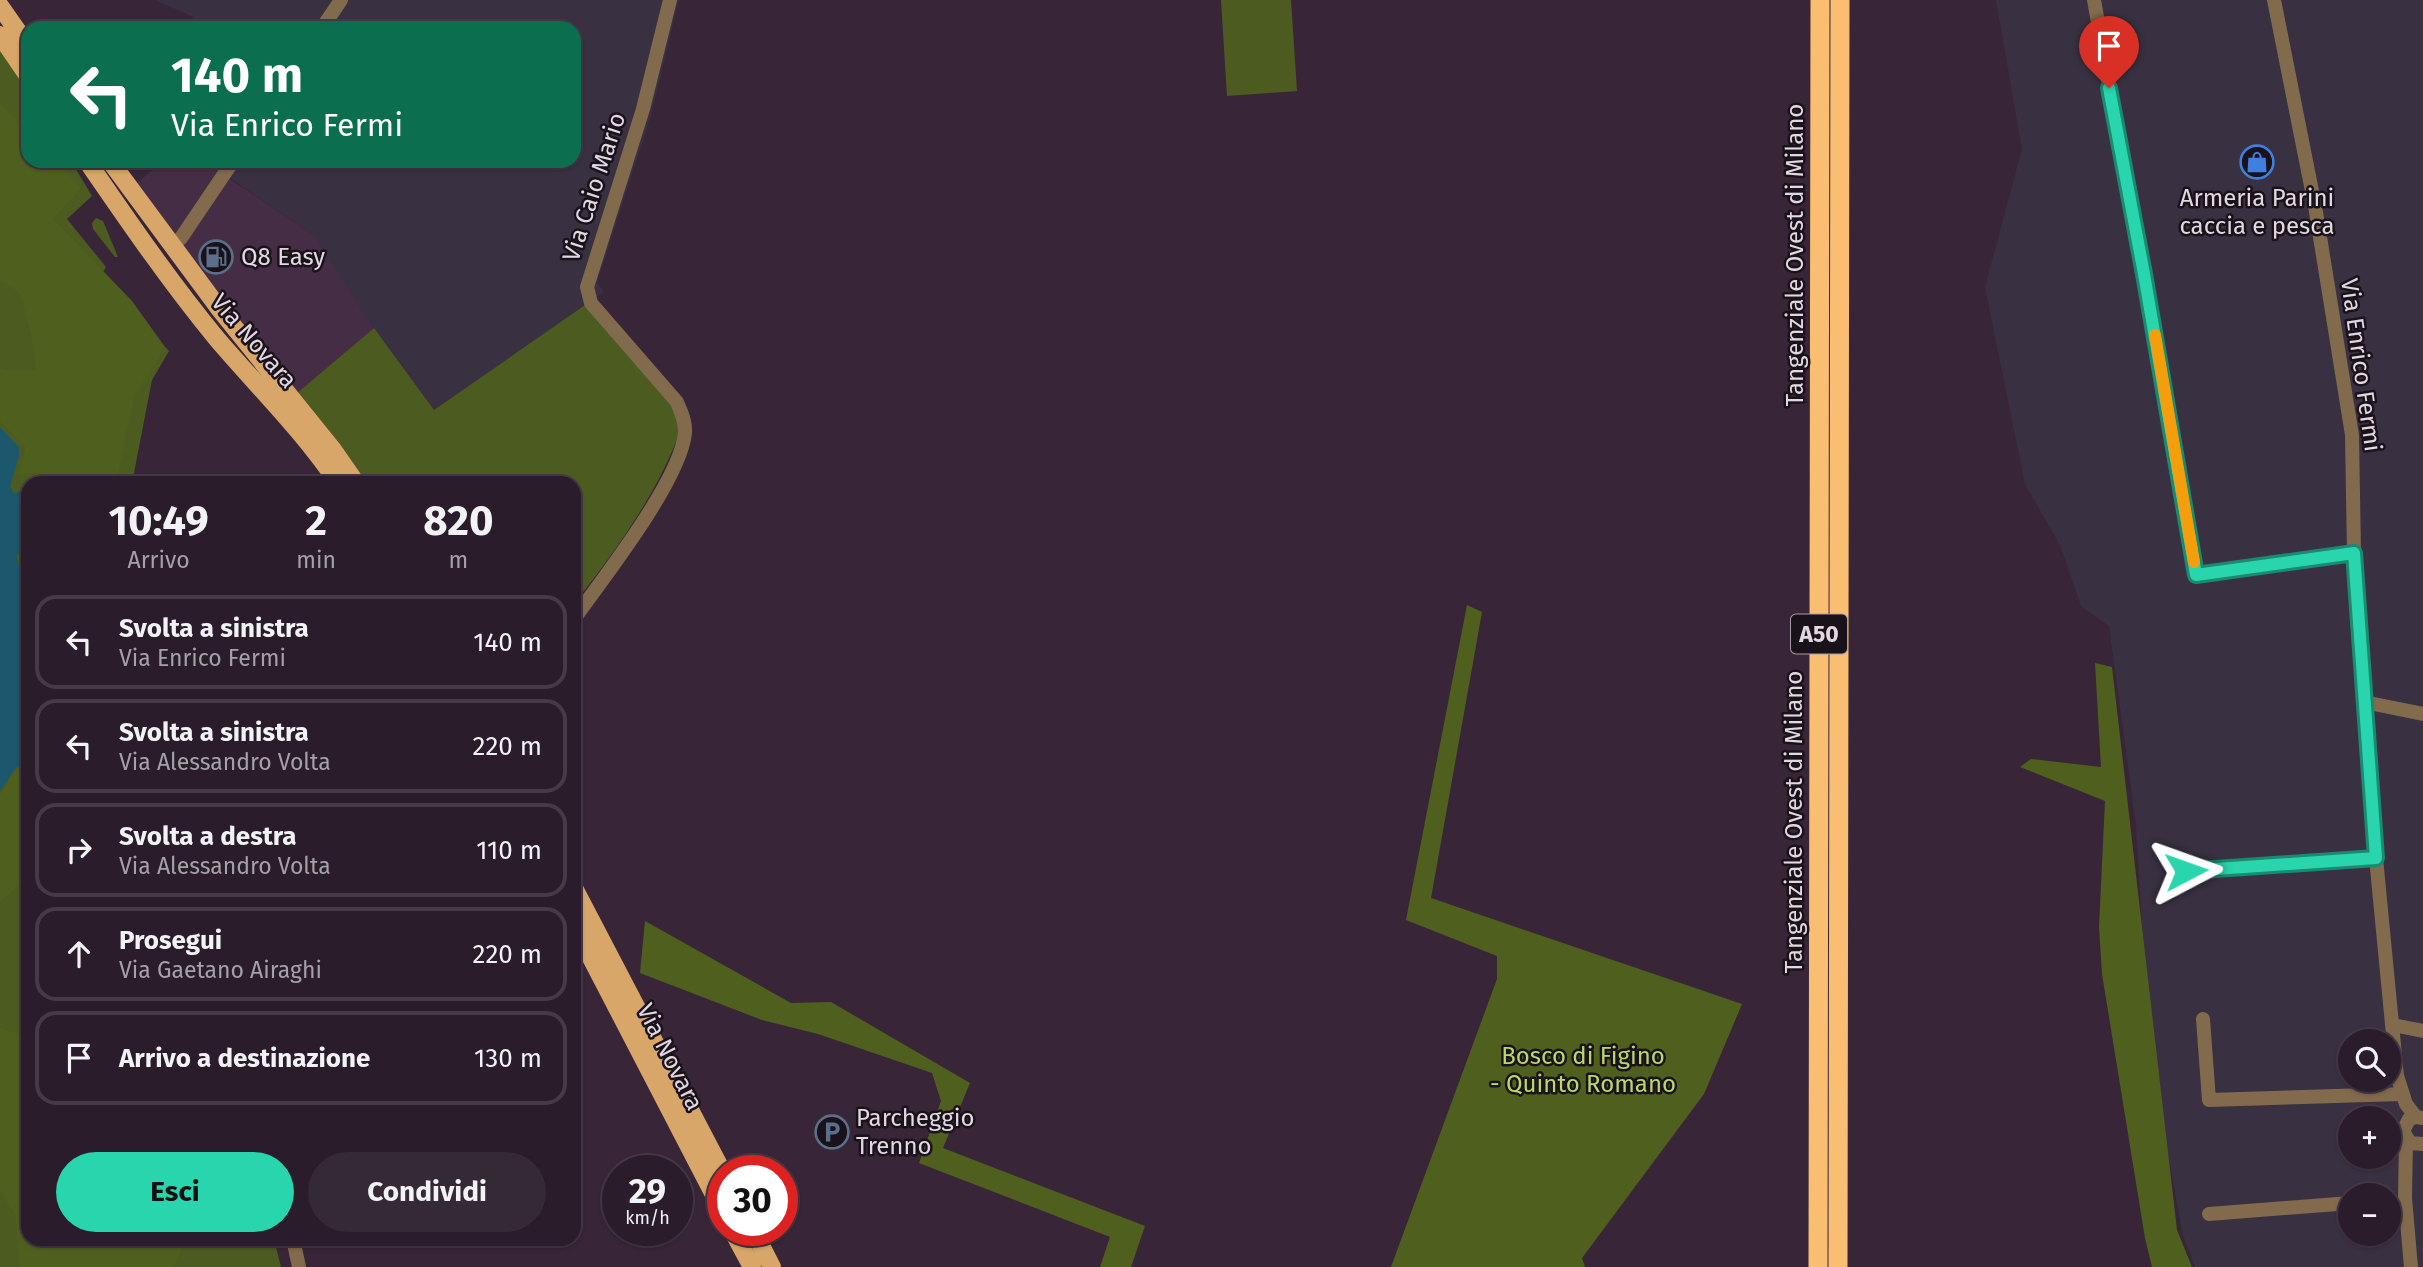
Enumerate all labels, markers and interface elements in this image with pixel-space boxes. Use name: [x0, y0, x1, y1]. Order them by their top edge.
pin: [2079, 16, 2139, 88]
icon: arrive: [2090, 27, 2128, 65]
text: 140 m: [171, 46, 303, 105]
icon: left: [56, 49, 147, 140]
street label: Tangenziale Ovest di Milano: [1781, 104, 1809, 406]
text: Via Enrico Fermi: [171, 106, 403, 144]
street label: Via Caio Mario: [557, 109, 631, 265]
shop icon: Armeria Parini caccia e pesca: [2238, 143, 2276, 181]
place label: Armeria Parini caccia e pesca: [2179, 184, 2335, 240]
fuel station icon: Q8 Easy: [197, 238, 235, 276]
place label: Q8 Easy: [241, 243, 325, 271]
street label: Via Enrico Fermi: [2335, 277, 2387, 453]
street label: Via Novara: [205, 288, 303, 394]
text: 10:49: [108, 496, 209, 546]
text: 2: [305, 496, 327, 546]
text: 820: [423, 496, 494, 546]
text: Arrivo: [128, 546, 190, 574]
text: min: [296, 546, 336, 574]
text: m: [449, 546, 468, 574]
text: Svolta a sinistra: [119, 613, 309, 644]
road number: A50: [1791, 614, 1847, 654]
icon: left: [60, 623, 98, 661]
text: 140 m: [473, 627, 542, 658]
text: Via Enrico Fermi: [119, 644, 286, 672]
street label: Tangenziale Ovest di Milano: [1780, 671, 1808, 973]
text: Svolta a sinistra: [119, 717, 309, 748]
icon: left: [60, 727, 98, 765]
text: 220 m: [473, 731, 542, 762]
text: Via Alessandro Volta: [119, 748, 331, 776]
text: Svolta a destra: [119, 821, 297, 852]
icon: right: [60, 831, 98, 869]
position arrow: [2149, 834, 2223, 908]
text: 110 m: [476, 835, 542, 866]
text: Via Alessandro Volta: [119, 852, 331, 880]
text: Prosegui: [119, 925, 222, 956]
icon: ahead: [60, 935, 98, 973]
text: 220 m: [473, 939, 542, 970]
text: Via Gaetano Airaghi: [119, 956, 322, 984]
street label: Via Novara: [631, 999, 709, 1115]
map controls: [2338, 1029, 2401, 1246]
button: search: [2338, 1029, 2401, 1092]
icon: arrive: [60, 1039, 98, 1077]
park label: Bosco di Figino - Quinto Romano: [1490, 1042, 1676, 1098]
text: Arrivo a destinazione: [119, 1043, 370, 1074]
text: 130 m: [474, 1043, 542, 1074]
place label: Parcheggio Trenno: [856, 1104, 975, 1160]
button: +: [2338, 1106, 2401, 1169]
parking icon: Parcheggio Trenno: [813, 1113, 851, 1151]
button: Esci: [56, 1152, 294, 1232]
button: Condividi: [308, 1152, 546, 1232]
speed limit sign: 30: [707, 1155, 798, 1246]
text: 29: [629, 1170, 666, 1212]
button: −: [2338, 1183, 2401, 1246]
text: km/h: [625, 1207, 670, 1229]

